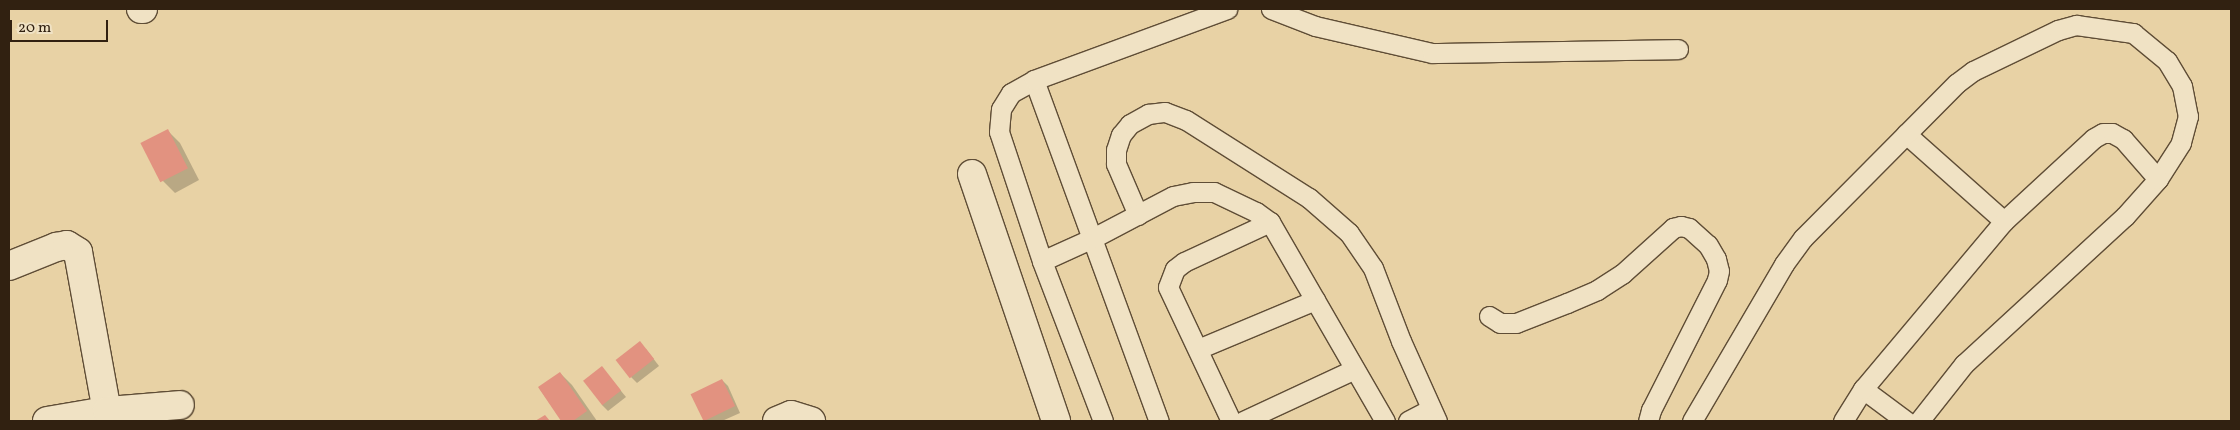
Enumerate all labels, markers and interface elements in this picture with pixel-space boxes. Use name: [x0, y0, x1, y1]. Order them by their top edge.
scale bar: [12, 10, 110, 42]
text: 20 m: [18, 18, 51, 39]

